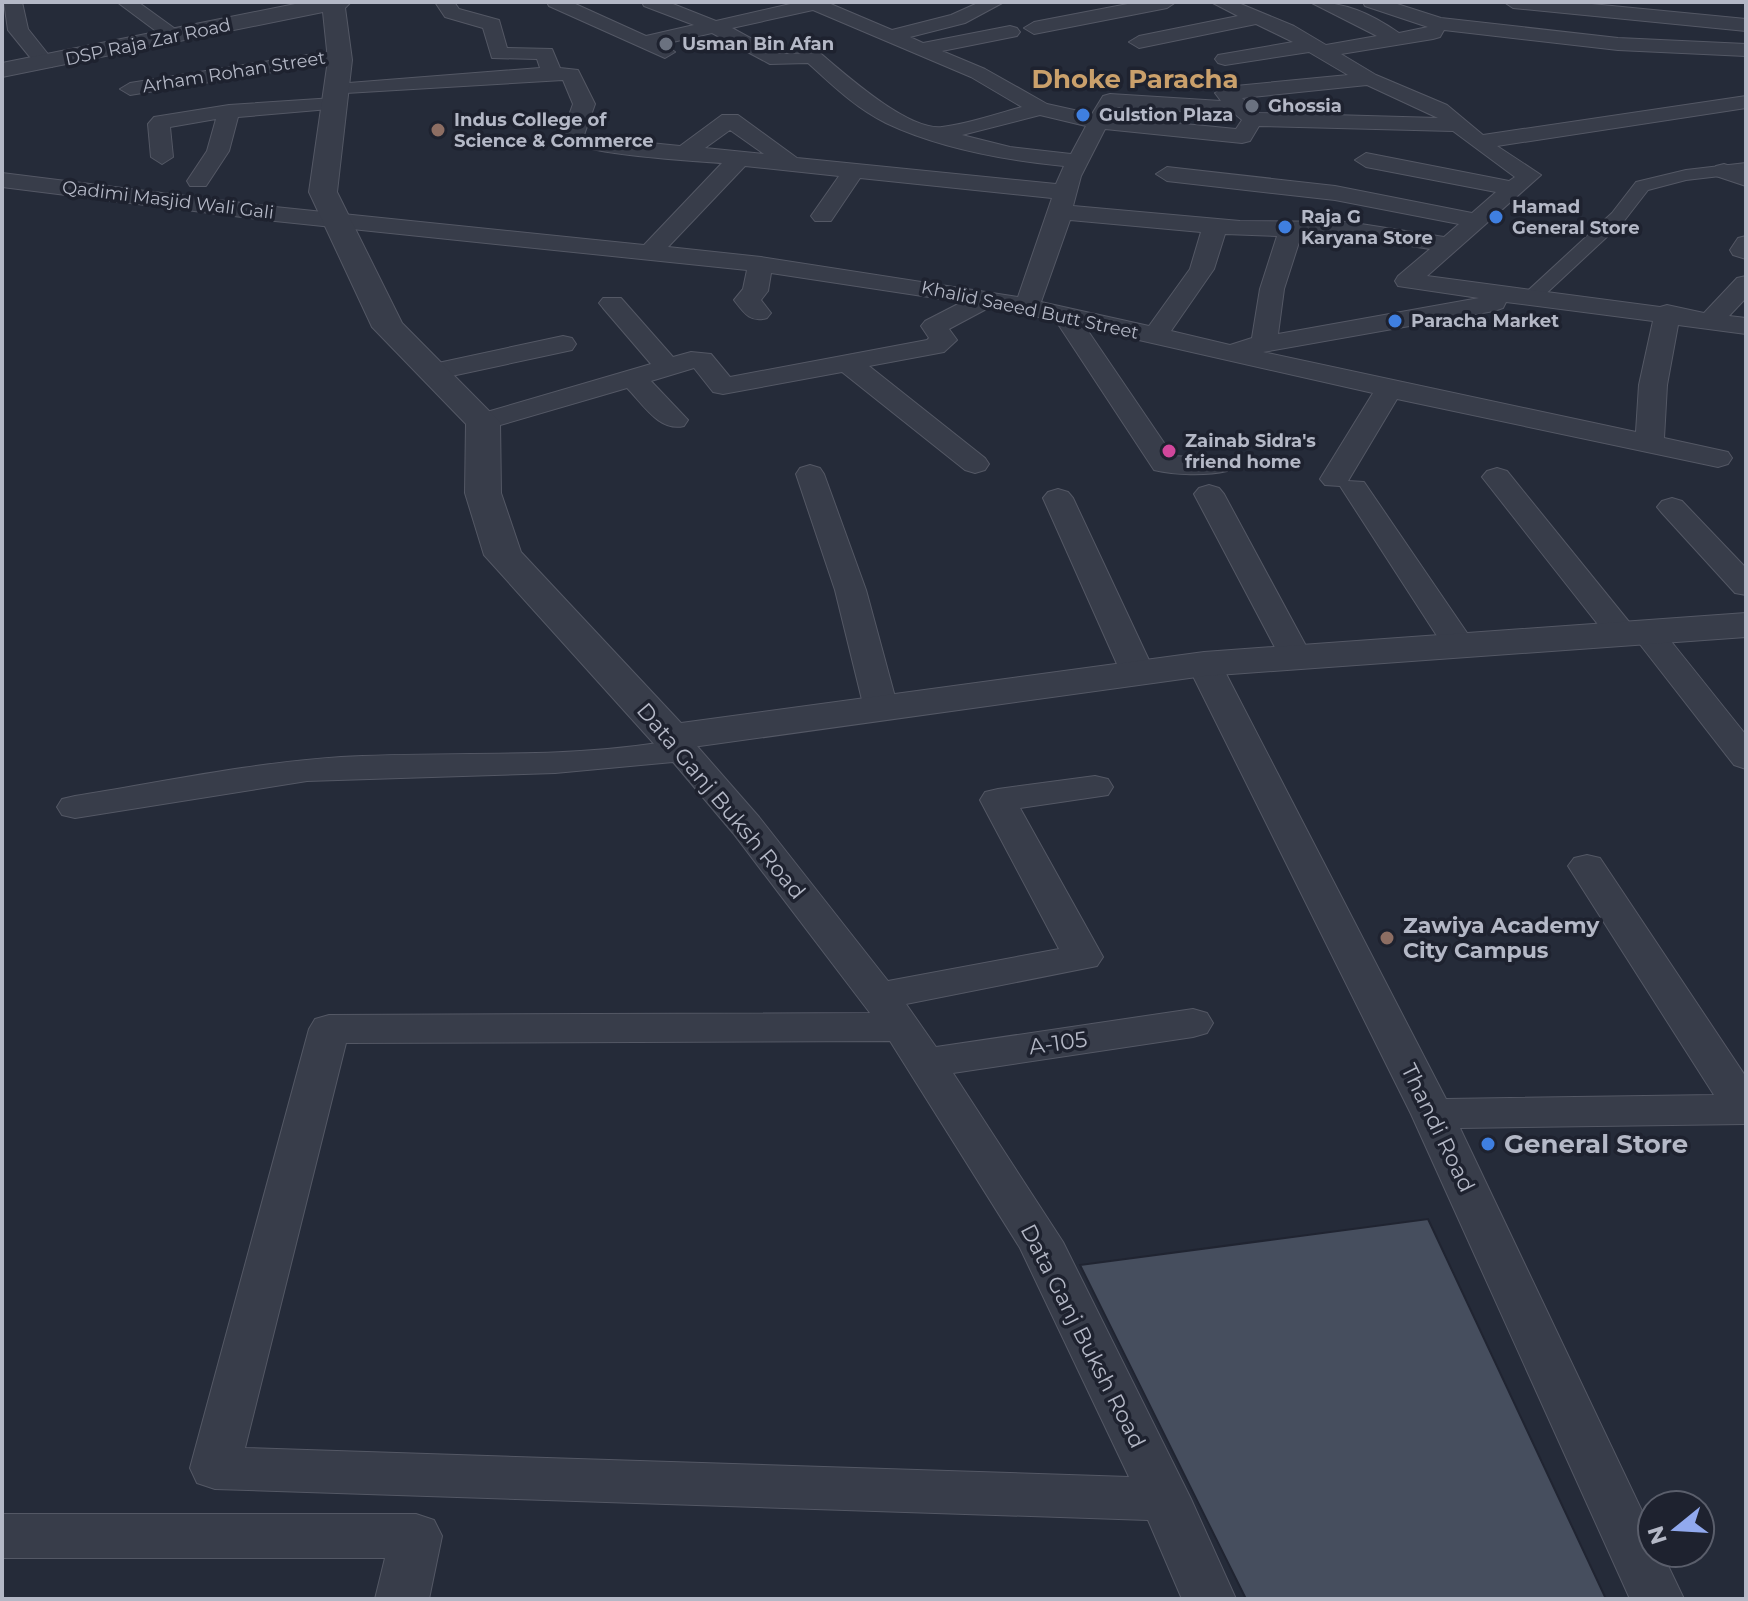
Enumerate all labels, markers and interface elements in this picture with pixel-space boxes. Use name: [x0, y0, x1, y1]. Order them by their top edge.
street label: DSP Raja Zar Road: [63, 14, 233, 70]
place label: Usman Bin Afan: [682, 33, 834, 55]
marker: Usman Bin Afan: [657, 35, 675, 53]
street label: Arham Rohan Street: [141, 47, 327, 97]
district label: Dhoke Paracha: [1031, 63, 1239, 95]
place label: Ghossia: [1268, 95, 1342, 117]
marker: Ghossia: [1243, 97, 1261, 115]
place label: Gulstion Plaza: [1099, 104, 1233, 126]
marker: Gulstion Plaza: [1074, 106, 1092, 124]
place label: Indus College of Science & Commerce: [454, 109, 654, 152]
marker: Indus College of Science & Commerce: [429, 121, 447, 139]
street label: Qadimi Masjid Wali Gali: [61, 176, 275, 224]
place label: Hamad General Store: [1512, 196, 1640, 239]
place label: Raja G Karyana Store: [1301, 206, 1433, 249]
marker: Hamad General Store: [1487, 208, 1505, 226]
marker: Raja G Karyana Store: [1276, 218, 1294, 236]
street label: Khalid Saeed Butt Street: [919, 276, 1141, 344]
place label: Paracha Market: [1411, 310, 1559, 332]
marker: Paracha Market: [1386, 312, 1404, 330]
place label: Zainab Sidra's friend home: [1185, 430, 1316, 473]
marker: Zainab Sidra's friend home: [1160, 442, 1178, 460]
street label: Data Ganj Buksh Road: [631, 697, 811, 905]
place label: Zawiya Academy City Campus: [1403, 912, 1600, 964]
marker: Zawiya Academy City Campus: [1378, 929, 1396, 947]
street label: A-105: [1027, 1026, 1089, 1060]
street label: Thandi Road: [1395, 1059, 1481, 1197]
place label: General Store: [1504, 1128, 1688, 1160]
marker: General Store: [1479, 1135, 1497, 1153]
street label: Data Ganj Buksh Road: [1015, 1219, 1151, 1453]
north arrow: [1636, 1489, 1716, 1569]
text: N: [1642, 1522, 1673, 1548]

